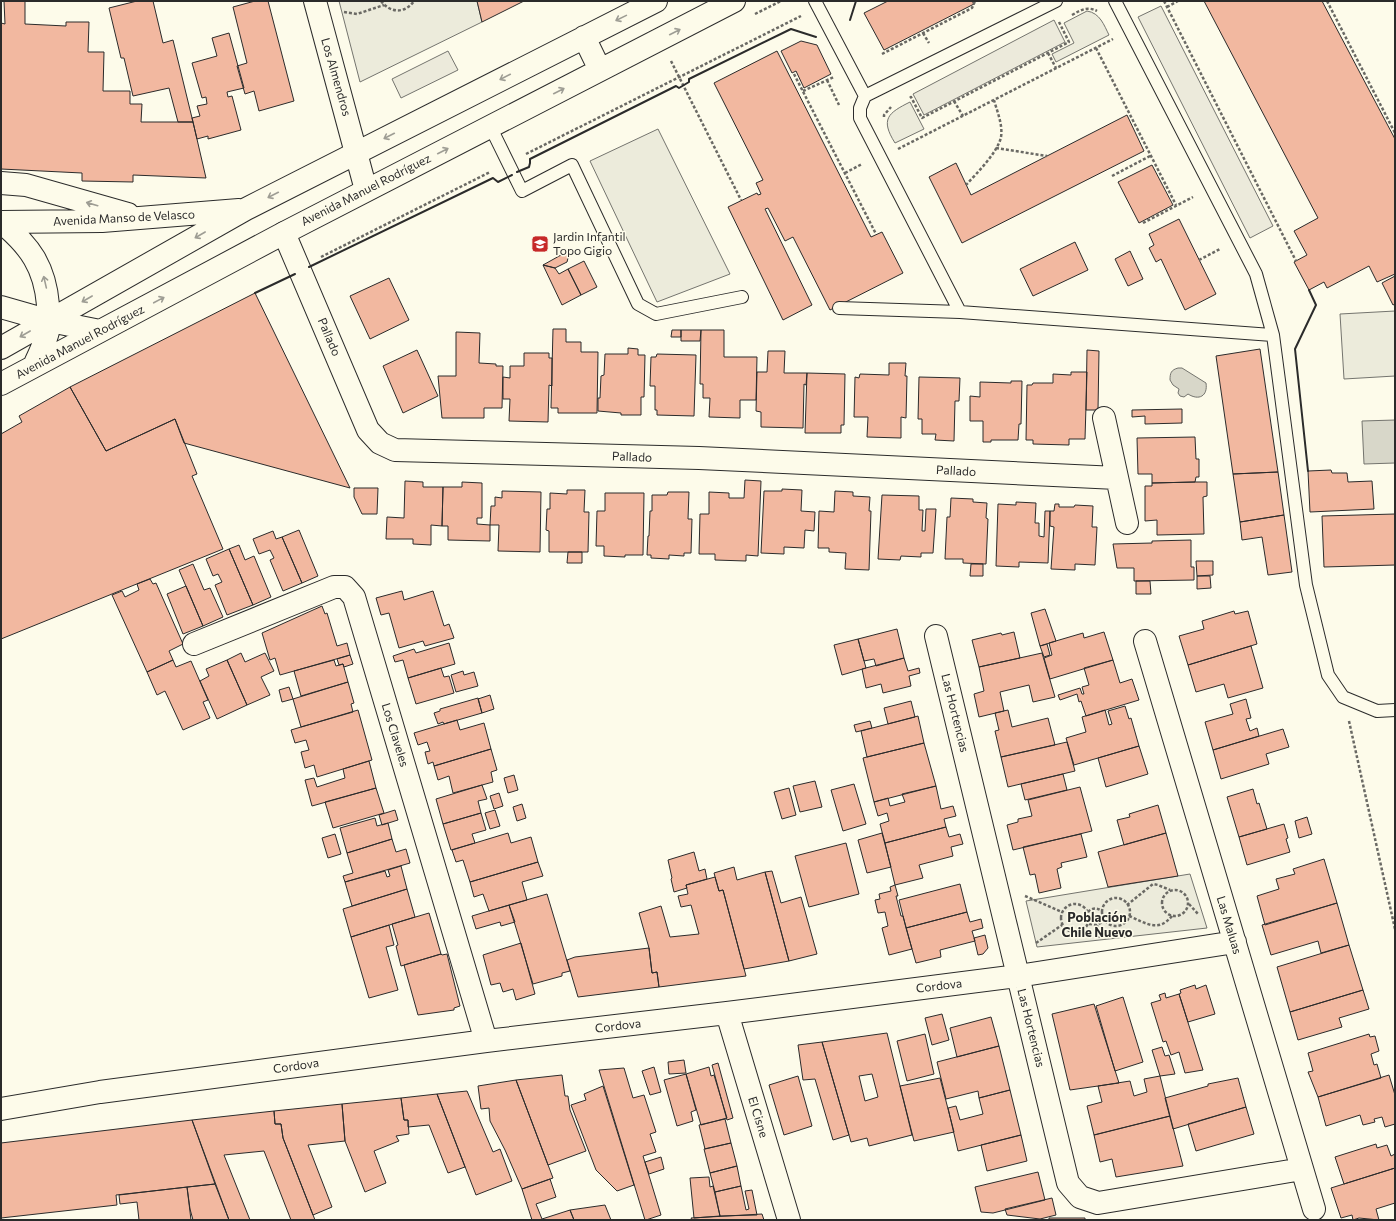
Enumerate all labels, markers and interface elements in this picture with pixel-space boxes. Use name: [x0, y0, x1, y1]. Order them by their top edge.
one-way arrow: [615, 15, 627, 22]
one-way arrow: [668, 28, 680, 35]
street label: Los Almendros: [319, 36, 355, 117]
one-way arrow: [499, 74, 511, 81]
one-way arrow: [553, 87, 565, 94]
one-way arrow: [383, 133, 395, 140]
one-way arrow: [437, 146, 449, 154]
street label: Avenida Manuel Rodríguez: [298, 150, 433, 228]
one-way arrow: [268, 192, 280, 200]
one-way arrow: [86, 200, 99, 207]
street label: Avenida Manso de Velasco: [53, 206, 195, 228]
place label: Jardin Infantil Topo Gigio: [553, 229, 626, 257]
one-way arrow: [194, 232, 206, 240]
school or university icon: Jardin Infantil Topo Gigio: [530, 234, 550, 254]
one-way arrow: [40, 276, 48, 289]
one-way arrow: [81, 296, 93, 304]
one-way arrow: [153, 296, 165, 303]
street label: Avenida Manuel Rodríguez: [13, 301, 146, 381]
street label: Pallado: [316, 315, 344, 358]
one-way arrow: [20, 331, 32, 339]
street label: Pallado: [612, 448, 652, 464]
street label: Pallado: [936, 462, 977, 478]
street label: Las Hortencias: [939, 672, 973, 754]
street label: Los Claveles: [380, 701, 412, 768]
street label: Las Maluas: [1214, 894, 1245, 955]
district label: Población Chile Nuevo: [1061, 909, 1133, 940]
street label: Cordova: [915, 975, 963, 995]
street label: Las Hortencias: [1015, 987, 1049, 1069]
street label: Cordova: [594, 1015, 642, 1035]
street label: Cordova: [272, 1055, 320, 1075]
street label: El Cisne: [746, 1094, 772, 1139]

